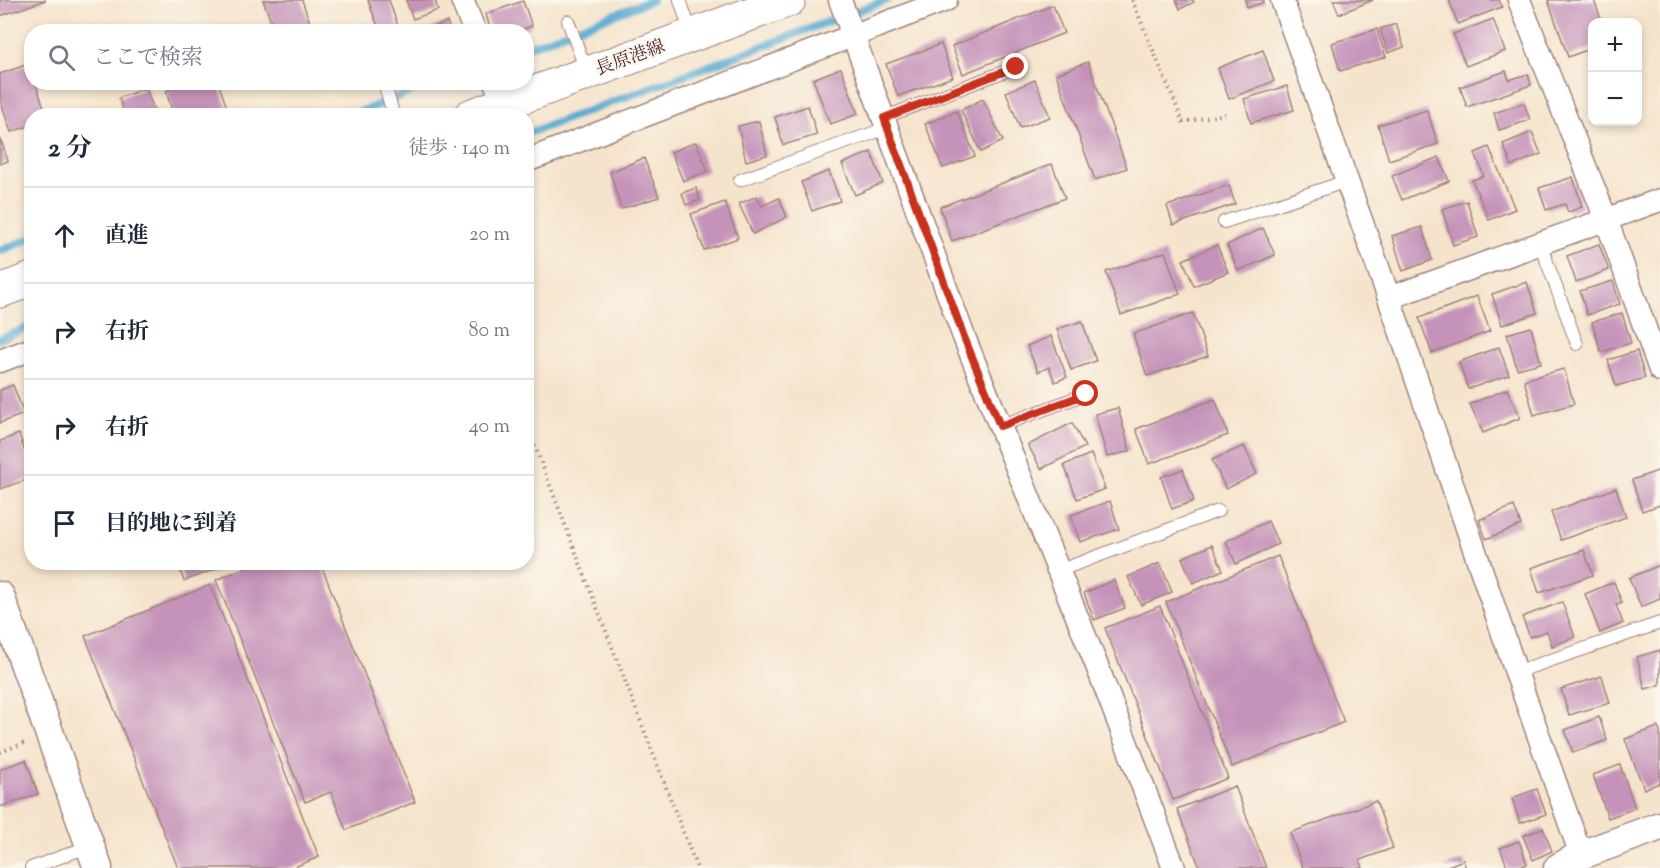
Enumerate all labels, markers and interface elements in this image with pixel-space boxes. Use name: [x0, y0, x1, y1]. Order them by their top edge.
map controls: [1588, 18, 1642, 126]
button: +: [1588, 18, 1642, 72]
search box: [24, 24, 534, 90]
street label: 長原港線: [592, 34, 669, 83]
icon: search: [45, 41, 78, 74]
text: ここで検索: [93, 43, 203, 75]
route end: [1002, 53, 1028, 79]
button: −: [1588, 72, 1642, 126]
text: 2 分: [48, 131, 92, 168]
text: 徒歩 · 140 m: [408, 135, 510, 164]
icon: ahead: [48, 219, 81, 252]
text: 直進: [105, 221, 149, 253]
text: 20 m: [469, 221, 510, 250]
icon: right: [48, 315, 81, 348]
text: 右折: [105, 317, 149, 349]
text: 80 m: [469, 317, 510, 346]
route start: [1072, 380, 1098, 406]
icon: right: [48, 411, 81, 444]
text: 右折: [105, 413, 149, 445]
text: 40 m: [469, 413, 510, 442]
icon: arrive: [48, 507, 81, 540]
text: 目的地に到着: [105, 509, 237, 541]

